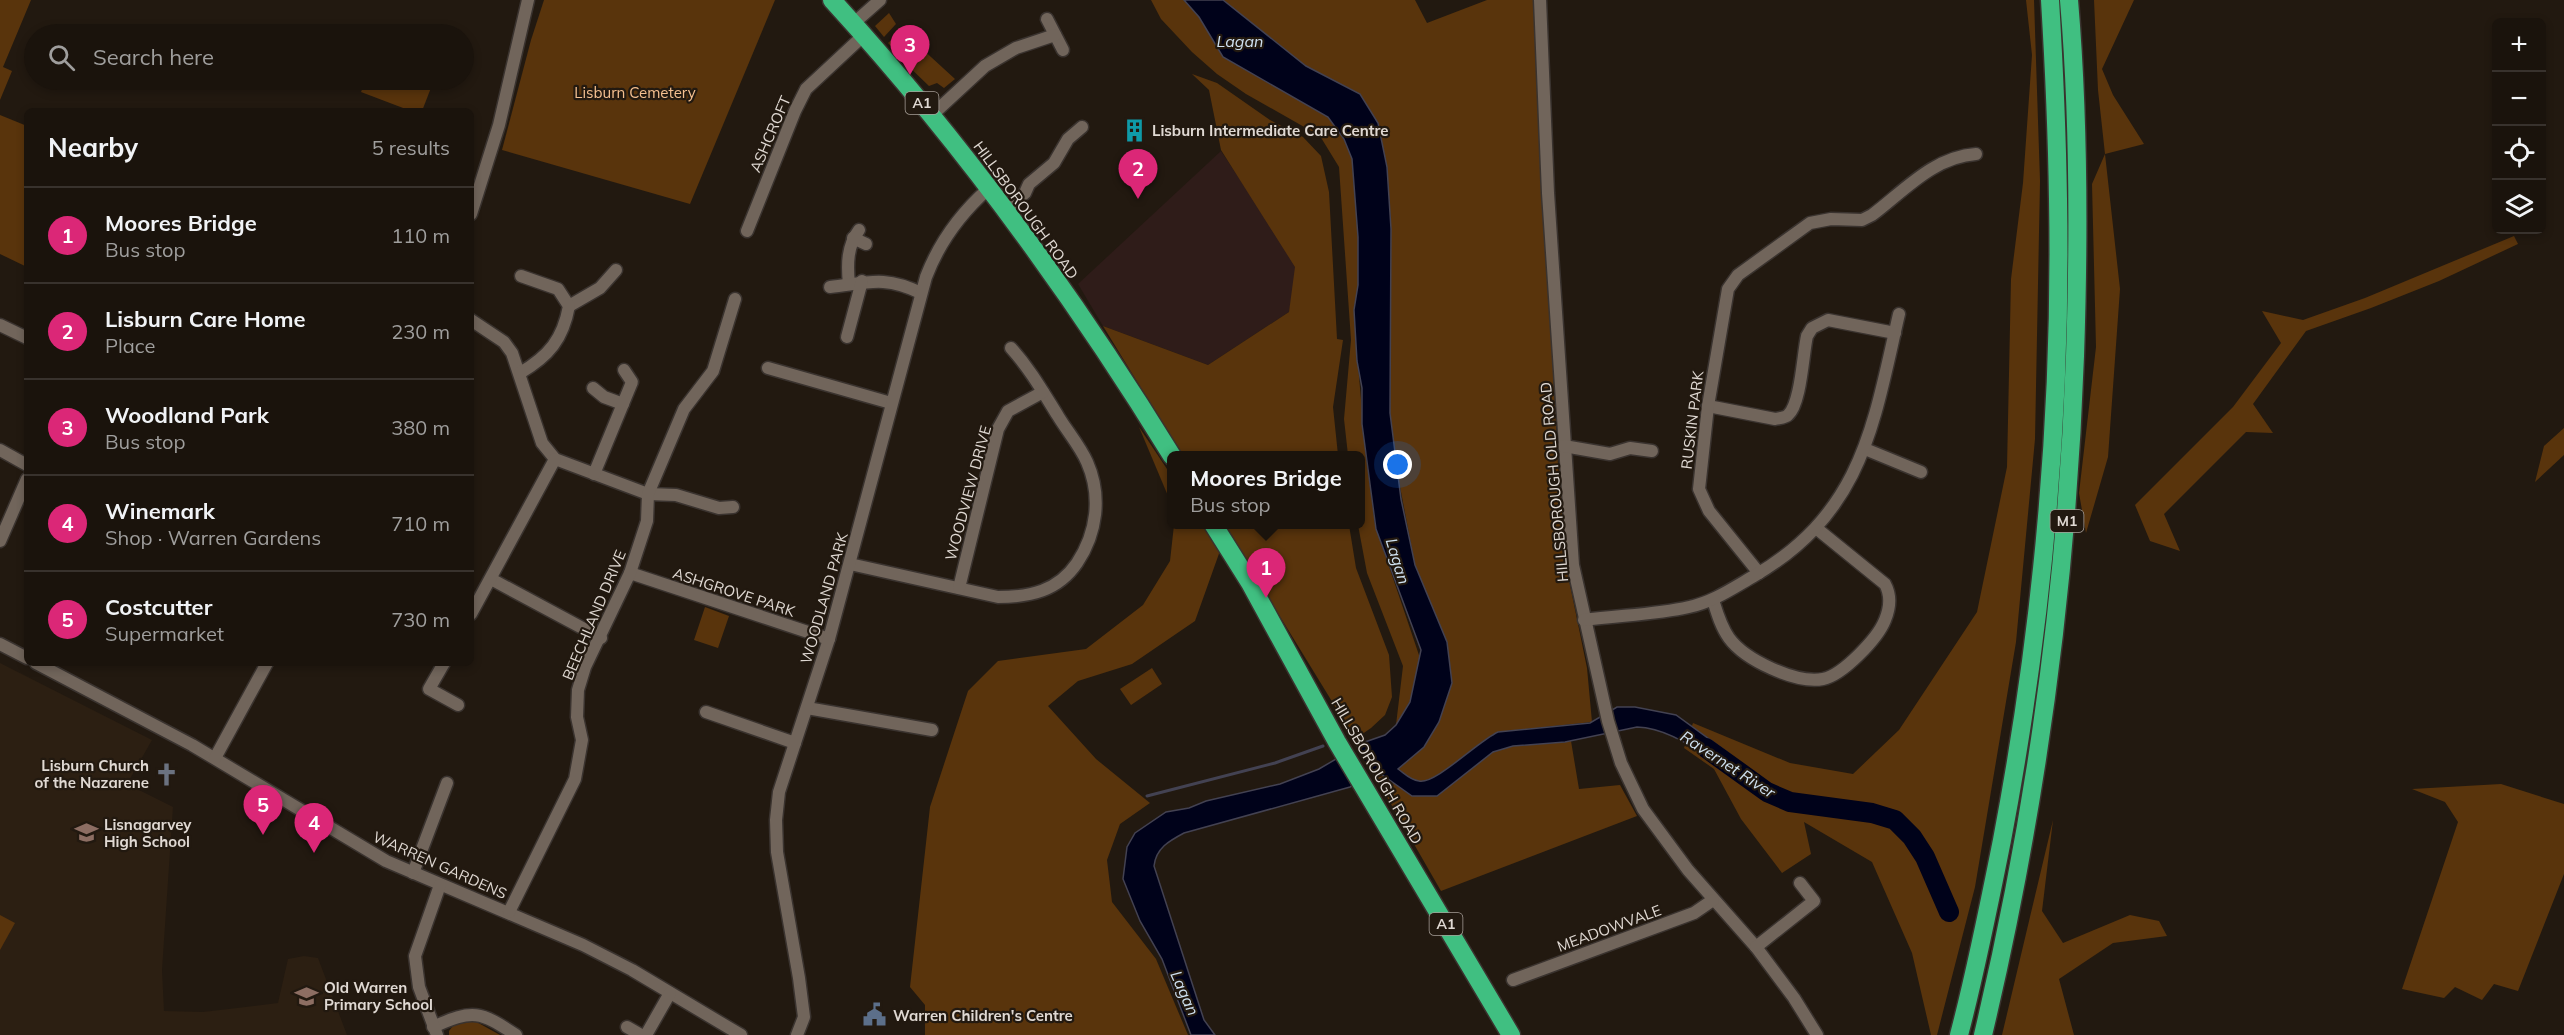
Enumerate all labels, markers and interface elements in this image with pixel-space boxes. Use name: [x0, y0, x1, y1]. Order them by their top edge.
map controls: [2492, 18, 2546, 234]
button: +: [2492, 18, 2546, 72]
search box: [24, 24, 474, 90]
pin: 3: [890, 26, 930, 75]
water label: Lagan: [1217, 31, 1263, 51]
icon: search: [45, 41, 78, 74]
text: Search here: [93, 43, 214, 71]
button: −: [2492, 72, 2546, 126]
park label: Lisburn Cemetery: [574, 83, 696, 102]
road number: A1: [906, 92, 938, 114]
street label: ASHCROFT: [745, 93, 795, 175]
building icon: Lisburn Intermediate Care Centre: [1121, 117, 1147, 143]
place label: Lisburn Intermediate Care Centre: [1152, 121, 1388, 140]
button: locate: [2492, 126, 2546, 180]
text: Nearby: [48, 131, 138, 164]
text: 5 results: [372, 135, 450, 160]
street label: HILLSBOROUGH ROAD: [970, 137, 1082, 283]
pin: 2: [1118, 150, 1158, 199]
button: layers: [2492, 180, 2546, 234]
text: Moores Bridge: [105, 209, 257, 237]
text: 1: [62, 223, 74, 248]
text: 110 m: [391, 223, 450, 248]
text: Bus stop: [105, 237, 185, 262]
text: Lisburn Care Home: [105, 305, 306, 333]
text: 2: [62, 319, 74, 344]
text: 230 m: [391, 319, 450, 344]
text: Place: [105, 333, 155, 358]
street label: RUSKIN PARK: [1677, 369, 1708, 470]
street label: HILLSBOROUGH OLD ROAD: [1536, 381, 1572, 583]
text: Woodland Park: [105, 401, 269, 429]
text: 3: [62, 415, 74, 440]
text: 380 m: [391, 415, 450, 440]
street label: WOODVIEW DRIVE: [941, 423, 995, 563]
text: Bus stop: [105, 429, 185, 454]
your location: [1383, 450, 1412, 479]
popup: [1167, 451, 1365, 529]
text: Moores Bridge: [1190, 464, 1342, 492]
text: Bus stop: [1190, 492, 1271, 517]
text: Winemark: [105, 497, 215, 525]
road number: M1: [2050, 510, 2084, 532]
text: 4: [62, 511, 74, 536]
text: 710 m: [391, 511, 450, 536]
text: Shop · Warren Gardens: [105, 525, 321, 550]
street label: WOODLAND PARK: [796, 530, 852, 666]
water label: Lagan: [1382, 536, 1414, 586]
street label: BEECHLAND DRIVE: [558, 547, 630, 683]
pin: 1: [1246, 548, 1286, 598]
street label: ASHGROVE PARK: [671, 563, 798, 621]
text: Costcutter: [105, 593, 212, 621]
text: 5: [62, 607, 74, 632]
text: 730 m: [391, 607, 450, 632]
text: Supermarket: [105, 621, 224, 646]
street label: HILLSBOROUGH ROAD: [1327, 694, 1427, 848]
water label: Ravernet River: [1677, 726, 1780, 803]
place label: Lisburn Church of the Nazarene: [35, 756, 149, 792]
church icon: Lisburn Church of the Nazarene: [154, 761, 180, 787]
pin: 5: [244, 786, 282, 835]
pin: 4: [294, 804, 334, 853]
place label: Lisnagarvey High School: [104, 815, 192, 851]
school or university icon: Lisnagarvey High School: [73, 820, 99, 846]
street label: WARREN GARDENS: [370, 827, 510, 903]
street label: MEADOWVALE: [1554, 900, 1664, 956]
road number: A1: [1430, 913, 1462, 935]
water label: Lagan: [1166, 967, 1204, 1019]
place label: Old Warren Primary School: [324, 978, 433, 1014]
school or university icon: Old Warren Primary School: [293, 983, 319, 1009]
public building icon: Warren Children's Centre: [862, 1002, 888, 1028]
place label: Warren Children's Centre: [893, 1006, 1073, 1025]

